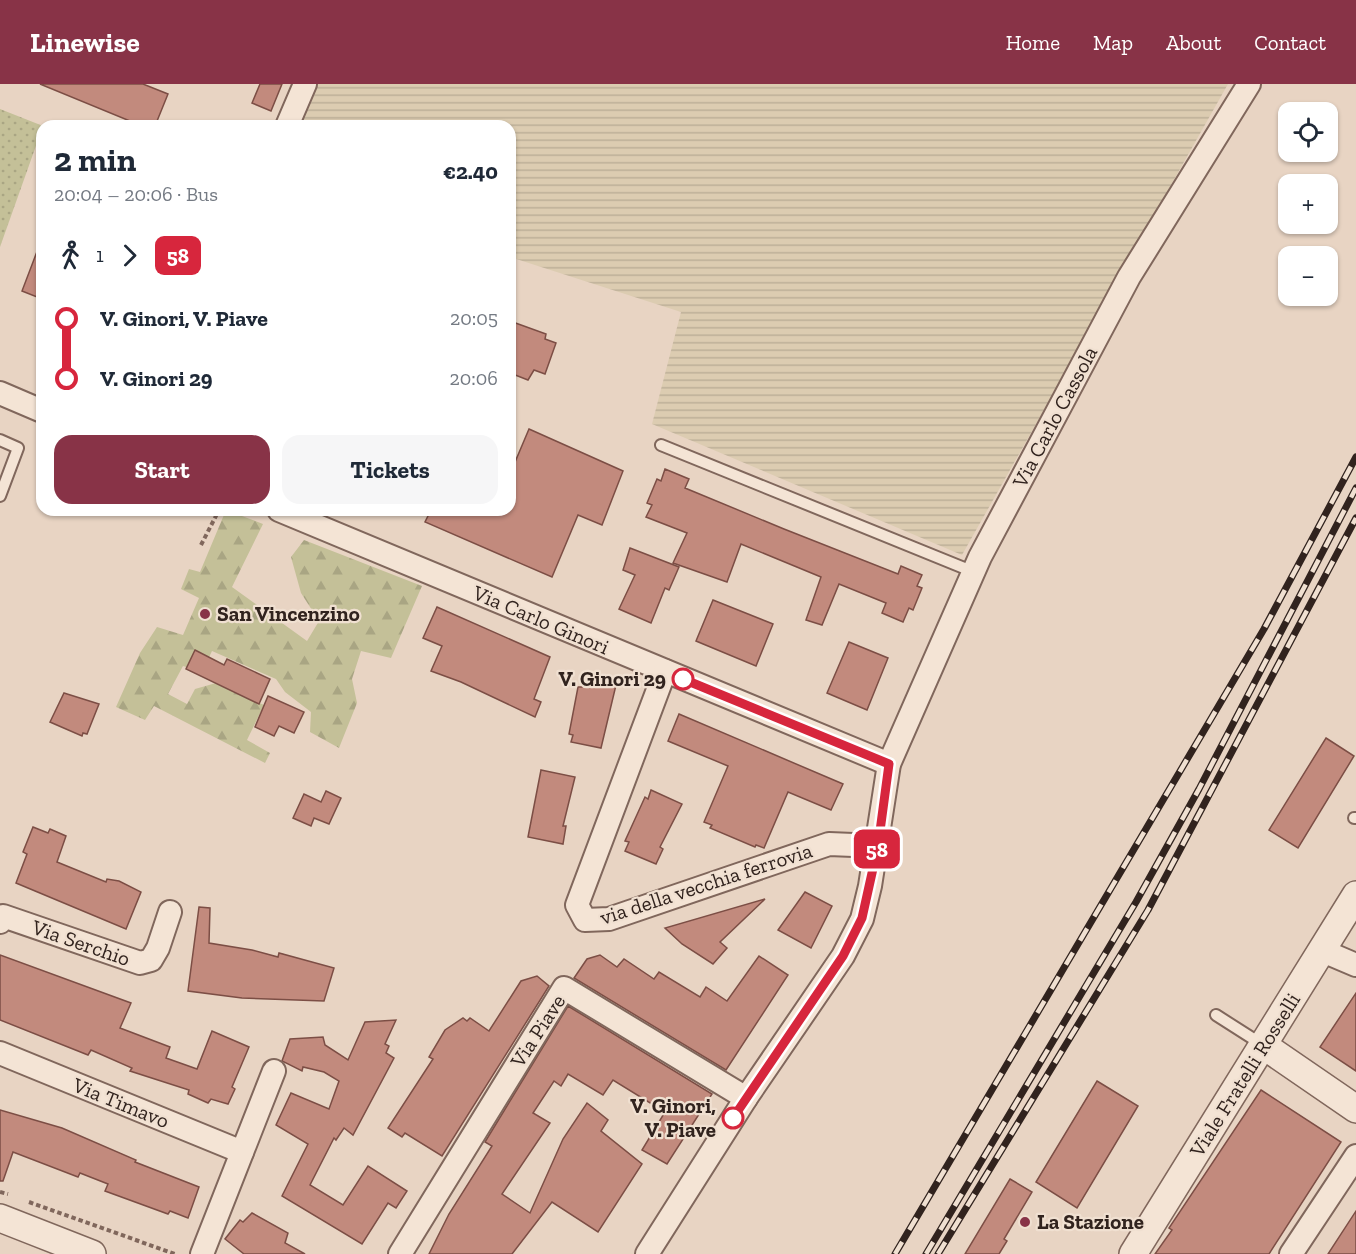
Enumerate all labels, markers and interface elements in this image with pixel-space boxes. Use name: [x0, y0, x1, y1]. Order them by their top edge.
text: Linewise: [30, 26, 140, 59]
text: Home: [1006, 30, 1060, 55]
text: Map: [1093, 30, 1133, 55]
text: About: [1166, 30, 1221, 55]
text: Contact: [1254, 30, 1326, 55]
map controls: [1278, 102, 1338, 306]
button: locate: [1278, 102, 1338, 162]
text: 2 min: [54, 140, 136, 179]
text: €2.40: [443, 158, 498, 185]
button: +: [1278, 174, 1338, 234]
text: 20:04 – 20:06 · Bus: [54, 182, 218, 206]
icon: walk: [54, 239, 87, 272]
icon: forward: [113, 239, 146, 272]
text: 1: [96, 243, 104, 267]
text: 58: [167, 243, 189, 268]
button: −: [1278, 246, 1338, 306]
text: V. Ginori, V. Piave: [100, 305, 268, 332]
text: 20:05: [450, 306, 498, 330]
street label: Via Carlo Cassola: [1006, 342, 1102, 492]
text: V. Ginori 29: [100, 365, 213, 392]
text: 20:06: [450, 366, 498, 390]
button: Start: [54, 435, 270, 504]
button: Tickets: [282, 435, 498, 504]
street label: Via Carlo Ginori: [468, 579, 613, 659]
place label: San Vincenzino: [217, 601, 360, 626]
marker: San Vincenzino: [198, 607, 212, 621]
place label: V. Ginori 29: [559, 666, 666, 691]
marker: V. Ginori 29: [672, 668, 694, 690]
line badge: 58: [850, 830, 904, 868]
street label: via della vecchia ferrovia: [596, 837, 815, 930]
text: 58: [866, 837, 888, 862]
street label: Via Serchio: [28, 914, 133, 971]
street label: Viale Fratelli Rosselli: [1184, 988, 1305, 1162]
street label: Via Piave: [504, 990, 570, 1073]
street label: Via Timavo: [69, 1072, 173, 1133]
place label: V. Ginori, V. Piave: [630, 1093, 716, 1142]
marker: V. Ginori, V. Piave: [722, 1107, 744, 1129]
place label: La Stazione: [1037, 1209, 1144, 1234]
marker: La Stazione: [1018, 1215, 1032, 1229]

